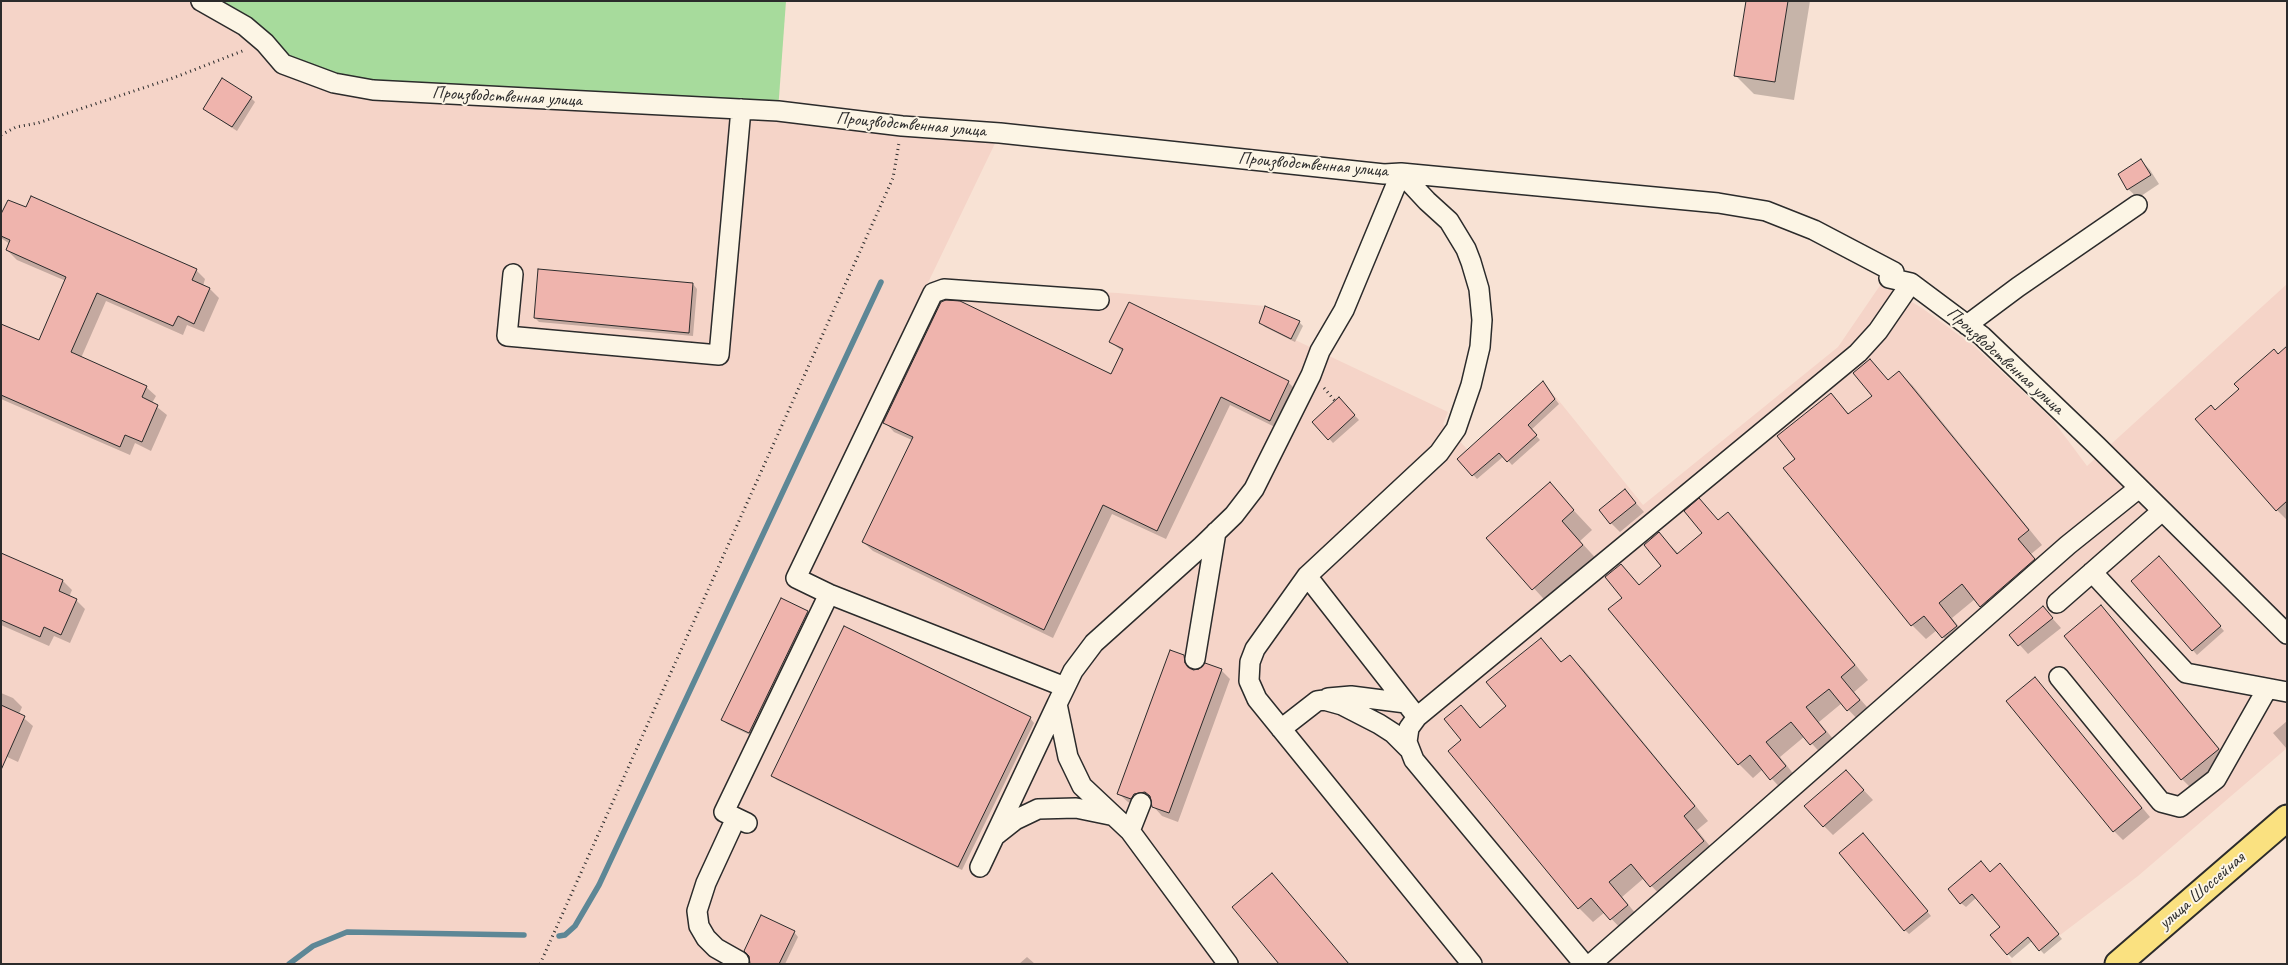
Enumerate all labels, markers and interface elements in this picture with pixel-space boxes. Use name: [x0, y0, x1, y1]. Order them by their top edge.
street label: Производственная улица: [431, 82, 583, 112]
street label: Производственная улица: [835, 108, 987, 142]
street label: Производственная улица: [1237, 148, 1389, 182]
street label: Производственная улица: [1942, 303, 2068, 419]
street label: улица Шоссейная: [2155, 848, 2249, 934]

